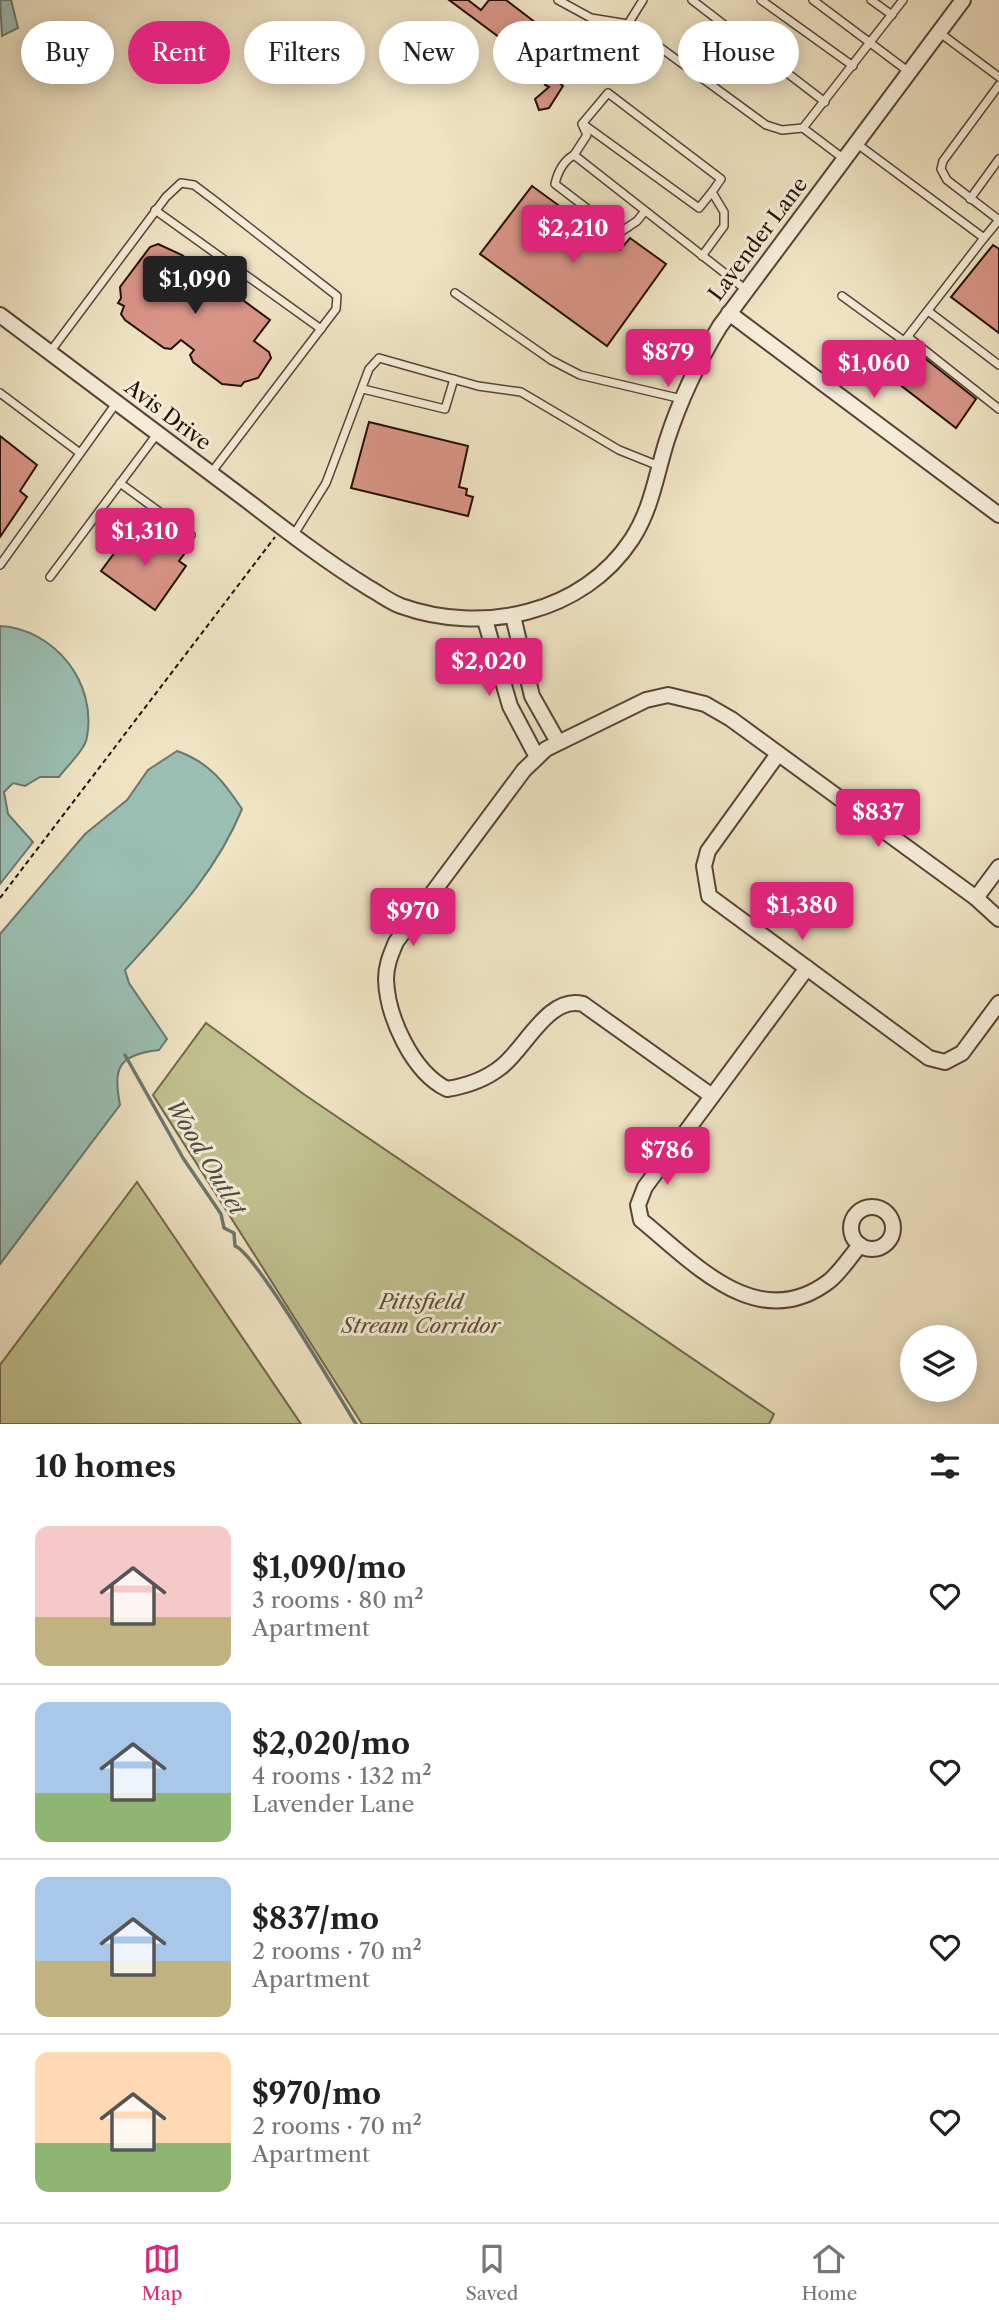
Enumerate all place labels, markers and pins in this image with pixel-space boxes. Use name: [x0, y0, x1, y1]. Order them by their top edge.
pin: $2,210: [516, 205, 630, 265]
pin: $1,090: [138, 256, 252, 316]
pin: $879: [627, 330, 709, 389]
pin: $1,060: [817, 340, 931, 400]
pin: $1,310: [88, 508, 202, 568]
pin: $2,020: [432, 638, 546, 698]
pin: $837: [837, 790, 919, 849]
pin: $1,380: [745, 883, 859, 942]
pin: $970: [372, 888, 454, 948]
pin: $786: [626, 1128, 708, 1187]

